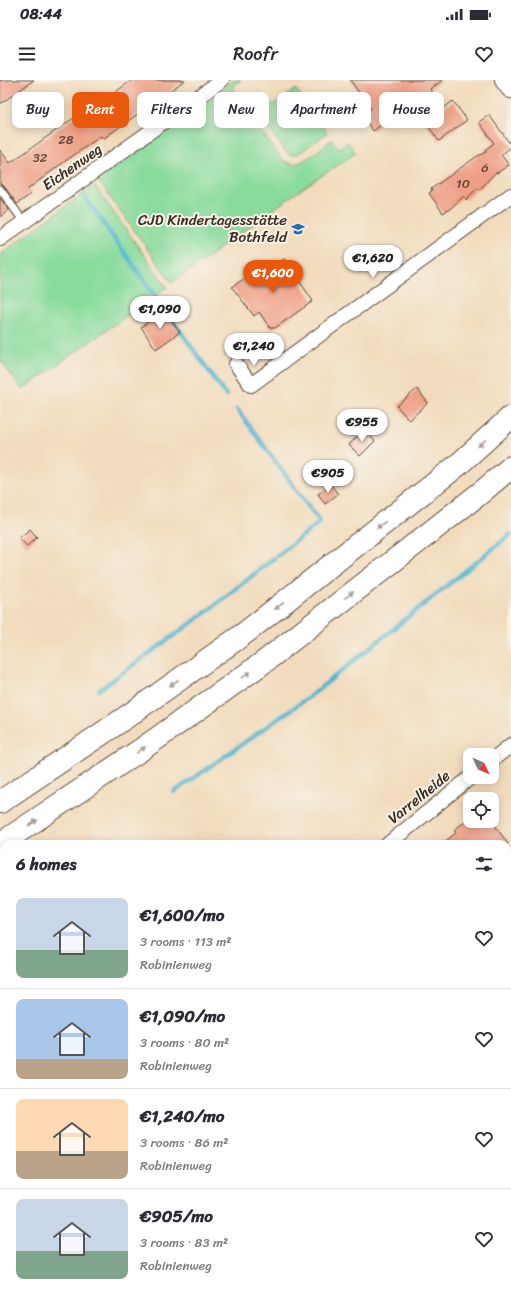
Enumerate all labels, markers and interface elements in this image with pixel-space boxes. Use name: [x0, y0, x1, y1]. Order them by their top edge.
text: 08:44: [20, 1, 62, 27]
text: Roofr: [233, 38, 278, 70]
icon: menu: [16, 43, 38, 65]
icon: heart: [473, 43, 495, 65]
chip: Buy: [12, 92, 64, 128]
chip: Rent: [72, 92, 129, 128]
chip: Filters: [137, 92, 206, 128]
chip: New: [214, 92, 269, 128]
chip: Apartment: [277, 92, 371, 128]
chip: House: [379, 92, 444, 128]
house number: 28: [58, 128, 74, 151]
street label: Eichenweg: [36, 136, 108, 197]
house number: 32: [33, 146, 48, 169]
house number: 6: [481, 156, 489, 179]
house number: 10: [456, 172, 470, 195]
place label: CJD Kindertagesstätte Bothfeld: [138, 207, 288, 250]
school or university icon: CJD Kindertagesstätte Bothfeld: [290, 221, 306, 237]
pin: €1,620: [340, 245, 406, 279]
text: €1,620: [353, 246, 393, 269]
pin: €1,600: [240, 260, 306, 294]
text: €1,600: [252, 261, 294, 284]
pin: €1,090: [127, 296, 193, 330]
text: €1,090: [139, 297, 181, 320]
pin: €1,240: [221, 333, 287, 367]
text: €1,240: [233, 334, 275, 357]
pin: €955: [338, 409, 386, 443]
text: €955: [346, 410, 378, 433]
one-way arrow: [476, 439, 487, 448]
pin: €905: [304, 460, 352, 494]
text: €905: [312, 461, 344, 484]
one-way arrow: [375, 521, 386, 530]
one-way arrow: [344, 591, 355, 600]
one-way arrow: [274, 602, 285, 610]
one-way arrow: [241, 671, 252, 679]
one-way arrow: [169, 679, 180, 687]
one-way arrow: [135, 746, 146, 754]
north arrow: [463, 748, 499, 784]
map controls: [463, 748, 499, 828]
street label: Varrelheide: [382, 763, 456, 831]
button: locate: [463, 792, 499, 828]
one-way arrow: [28, 819, 38, 827]
text: 6 homes: [16, 849, 76, 879]
icon: filters: [473, 853, 495, 875]
text: €1,600/mo: [140, 900, 224, 930]
icon: home: [48, 914, 96, 962]
icon: heart: [473, 927, 495, 949]
text: 3 rooms · 113 m²: [140, 930, 231, 953]
text: Robinienweg: [140, 953, 212, 976]
text: €1,090/mo: [140, 1001, 225, 1031]
icon: home: [48, 1015, 96, 1063]
icon: heart: [473, 1028, 495, 1050]
text: 3 rooms · 80 m²: [140, 1031, 229, 1054]
text: Robinienweg: [140, 1054, 212, 1077]
text: €1,240/mo: [140, 1101, 224, 1131]
icon: home: [48, 1115, 96, 1163]
icon: heart: [473, 1128, 495, 1150]
text: 3 rooms · 86 m²: [140, 1131, 228, 1154]
text: Robinienweg: [140, 1154, 212, 1177]
text: €905/mo: [140, 1201, 213, 1231]
icon: home: [48, 1215, 96, 1263]
icon: heart: [473, 1228, 495, 1250]
text: 3 rooms · 83 m²: [140, 1231, 228, 1254]
text: Robinienweg: [140, 1254, 212, 1277]

